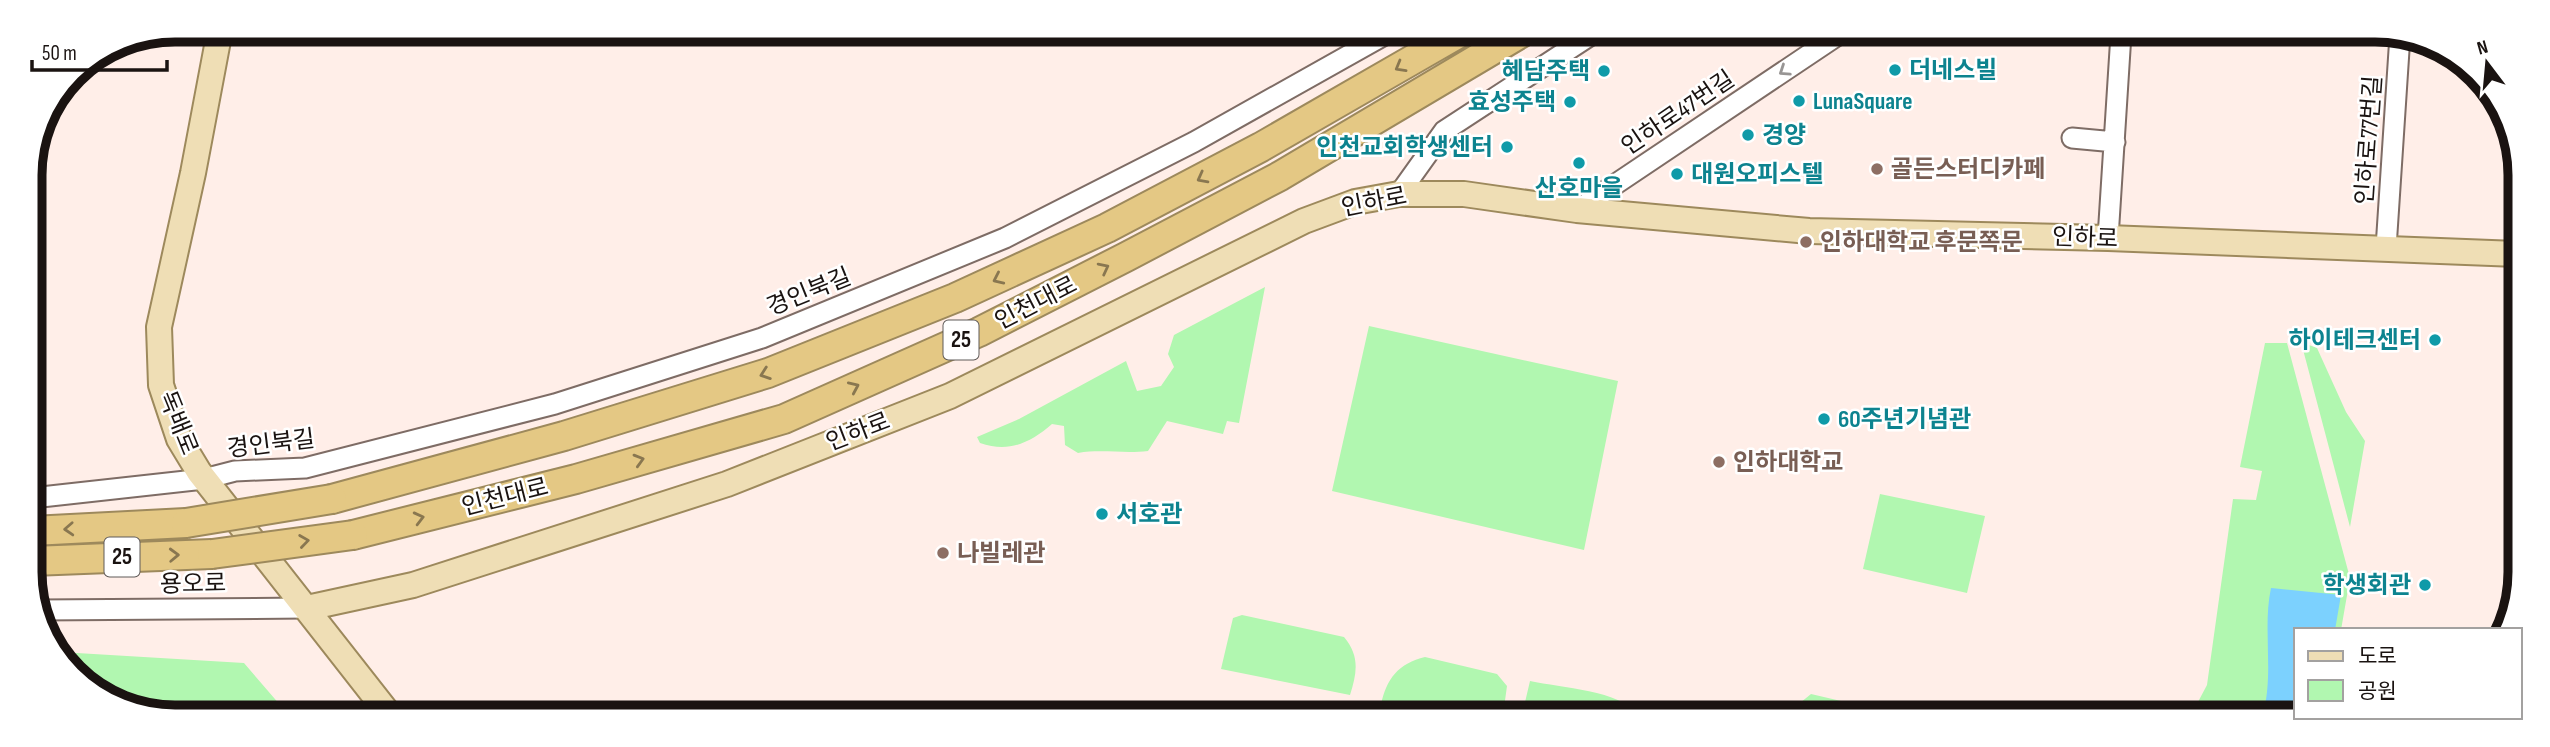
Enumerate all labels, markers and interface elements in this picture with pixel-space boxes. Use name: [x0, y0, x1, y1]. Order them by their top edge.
scale bar: [32, 28, 166, 72]
north arrow: [2452, 28, 2522, 98]
text: N: [2475, 36, 2491, 61]
text: 50 m: [42, 41, 77, 66]
place label: 더네스빌: [1909, 56, 1997, 85]
place label: 혜담주택: [1502, 57, 1590, 86]
one-way arrow: [1395, 59, 1408, 72]
marker: 더네스빌: [1887, 62, 1903, 78]
marker: 혜담주택: [1596, 63, 1612, 79]
one-way arrow: [1779, 63, 1792, 75]
street label: 인하로47번길: [1616, 65, 1740, 161]
street label: 인하로77번길: [2350, 74, 2388, 206]
place label: LunaSquare: [1813, 87, 1912, 116]
place label: 효성주택: [1468, 88, 1556, 117]
marker: LunaSquare: [1791, 93, 1807, 109]
marker: 효성주택: [1562, 94, 1578, 110]
place label: 경양: [1762, 121, 1806, 150]
marker: 경양: [1740, 127, 1756, 143]
place label: 인천교회학생센터: [1316, 133, 1493, 162]
marker: 인천교회학생센터: [1499, 139, 1515, 155]
marker: 산호마을: [1571, 155, 1587, 171]
place label: 골든스터디카페: [1891, 155, 2046, 184]
place label: 대원오피스텔: [1691, 160, 1823, 189]
marker: 골든스터디카페: [1869, 161, 1885, 177]
marker: 대원오피스텔: [1669, 166, 1685, 182]
one-way arrow: [1197, 170, 1209, 184]
place label: 산호마을: [1535, 174, 1623, 203]
street label: 인하로: [1339, 181, 1409, 223]
street label: 인하로: [2051, 222, 2119, 254]
place label: 인하대학교 후문쪽문: [1820, 228, 2022, 257]
marker: 인하대학교 후문쪽문: [1798, 234, 1814, 250]
street label: 경인북길: [763, 262, 855, 322]
one-way arrow: [1097, 263, 1109, 276]
street label: 인천대로: [990, 270, 1082, 336]
one-way arrow: [993, 271, 1005, 285]
road number: 25: [944, 320, 978, 360]
place label: 하이테크센터: [2289, 326, 2421, 355]
marker: 하이테크센터: [2427, 332, 2443, 348]
one-way arrow: [759, 366, 771, 380]
one-way arrow: [847, 381, 860, 395]
street label: 독배로: [152, 387, 204, 459]
place label: 60주년기념관: [1838, 405, 1971, 434]
street label: 인하로: [822, 407, 894, 457]
marker: 60주년기념관: [1816, 411, 1832, 427]
street label: 경인북길: [225, 424, 317, 464]
place label: 인하대학교: [1733, 448, 1843, 477]
one-way arrow: [633, 454, 645, 469]
marker: 인하대학교: [1711, 454, 1727, 470]
street label: 인천대로: [459, 472, 551, 522]
place label: 서호관: [1116, 500, 1182, 529]
marker: 서호관: [1094, 506, 1110, 522]
one-way arrow: [413, 512, 425, 526]
one-way arrow: [63, 521, 74, 536]
one-way arrow: [298, 534, 310, 549]
road number: 25: [104, 538, 140, 576]
place label: 나빌레관: [957, 539, 1045, 568]
marker: 나빌레관: [935, 545, 951, 561]
one-way arrow: [169, 548, 180, 563]
street label: 용오로: [160, 569, 226, 599]
place label: 학생회관: [2323, 571, 2411, 600]
marker: 학생회관: [2417, 577, 2433, 593]
legend: [2294, 628, 2522, 719]
text: 도로: [2358, 644, 2397, 669]
text: 공원: [2358, 679, 2397, 704]

